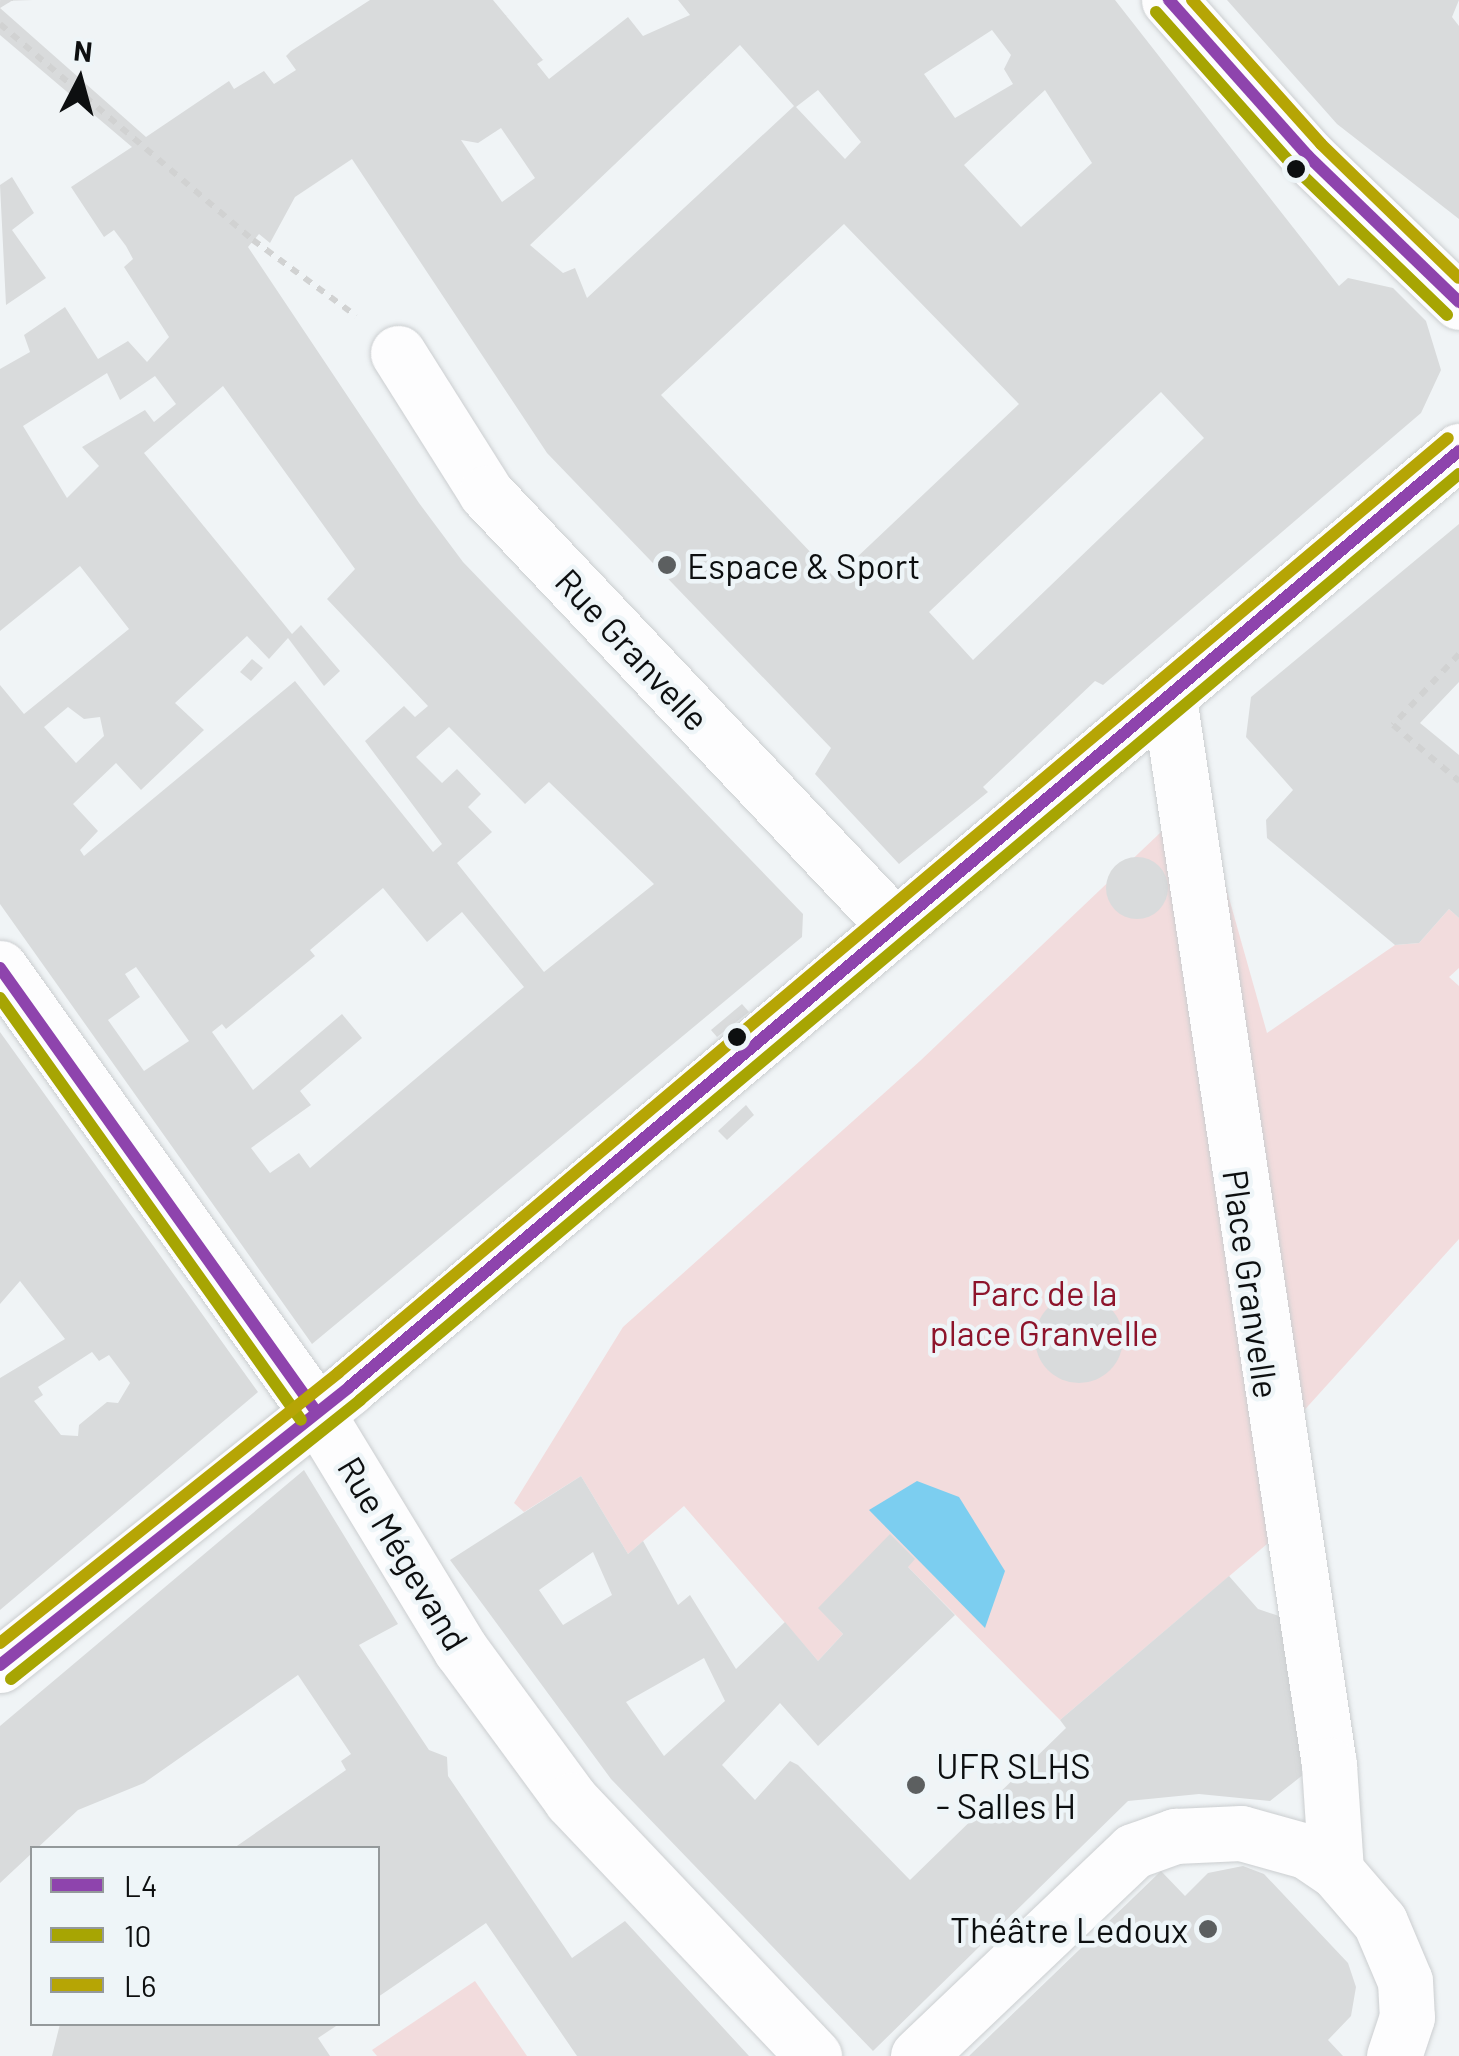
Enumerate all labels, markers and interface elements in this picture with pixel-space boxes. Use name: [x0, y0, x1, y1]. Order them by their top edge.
north arrow: [30, 30, 130, 130]
text: N: [72, 32, 94, 68]
unlabelled marker: [1286, 159, 1306, 179]
place label: Espace & Sport: [687, 544, 921, 586]
marker: Espace & Sport: [656, 554, 678, 576]
street label: Rue Granvelle: [547, 559, 719, 739]
unlabelled marker: [727, 1027, 747, 1047]
street label: Place Granvelle: [1215, 1167, 1289, 1401]
park label: Parc de la place Granvelle: [929, 1271, 1159, 1353]
street label: Rue Mégevand: [330, 1449, 478, 1657]
place label: UFR SLHS - Salles H: [936, 1744, 1091, 1826]
marker: UFR SLHS - Salles H: [905, 1774, 927, 1796]
legend: [30, 1846, 380, 2026]
text: L4: [124, 1867, 158, 1903]
place label: Théâtre Ledoux: [950, 1908, 1188, 1950]
text: 10: [124, 1917, 151, 1953]
marker: Théâtre Ledoux: [1197, 1918, 1219, 1940]
text: L6: [124, 1967, 157, 2003]

